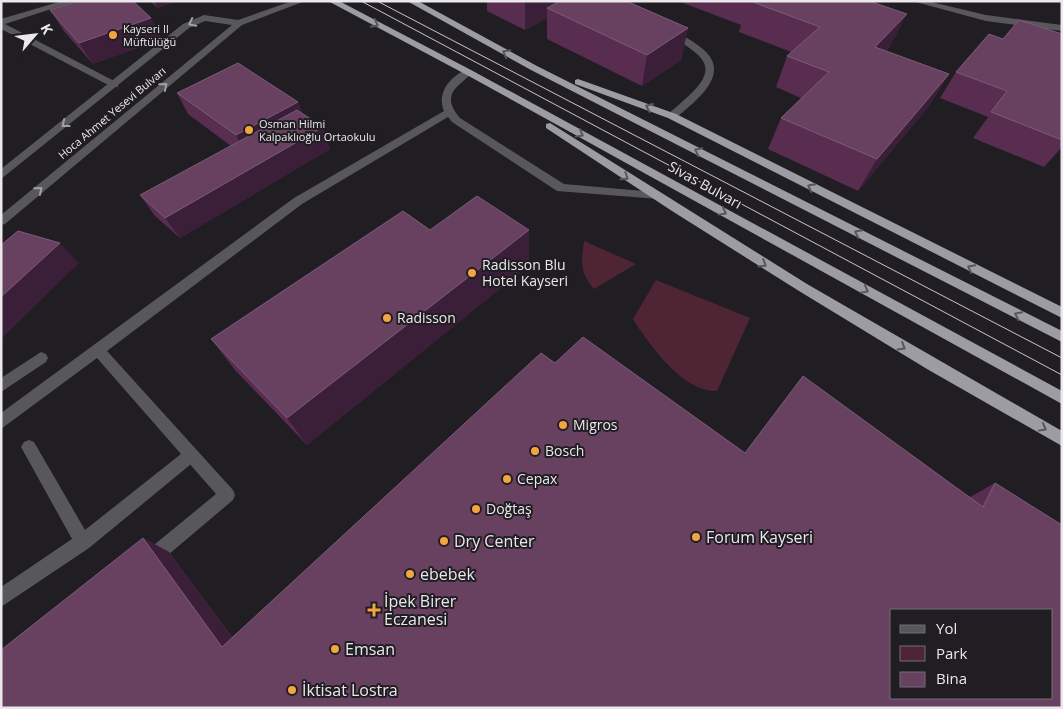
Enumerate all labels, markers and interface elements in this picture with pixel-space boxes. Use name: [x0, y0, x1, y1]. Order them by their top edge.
north arrow: [10, 10, 60, 60]
one-way arrow: [188, 17, 197, 27]
one-way arrow: [370, 18, 379, 28]
text: K: [36, 20, 58, 38]
place label: Kayseri Il Müftülüğü: [123, 21, 176, 49]
marker: Kayseri Il Müftülüğü: [107, 29, 119, 41]
one-way arrow: [503, 49, 512, 59]
street label: Hoca Ahmet Yesevi Bulvarı: [55, 63, 169, 162]
one-way arrow: [158, 83, 167, 92]
one-way arrow: [645, 102, 654, 113]
place label: Osman Hilmi Kalpaklıoğlu Ortaokulu: [259, 116, 376, 144]
one-way arrow: [62, 119, 71, 127]
marker: Osman Hilmi Kalpaklıoğlu Ortaokulu: [243, 124, 255, 136]
one-way arrow: [575, 127, 584, 137]
one-way arrow: [694, 147, 703, 157]
street label: Sivas Bulvarı: [665, 157, 745, 213]
one-way arrow: [620, 171, 629, 180]
one-way arrow: [807, 183, 816, 193]
one-way arrow: [33, 187, 42, 196]
one-way arrow: [717, 206, 726, 216]
one-way arrow: [854, 229, 863, 239]
place label: Radisson Blu Hotel Kayseri: [482, 255, 568, 290]
one-way arrow: [757, 257, 766, 267]
one-way arrow: [968, 264, 977, 274]
marker: Radisson Blu Hotel Kayseri: [466, 267, 478, 279]
one-way arrow: [860, 284, 869, 294]
place label: Radisson: [397, 308, 456, 327]
one-way arrow: [1015, 311, 1024, 321]
marker: Radisson: [381, 312, 393, 324]
one-way arrow: [896, 341, 905, 351]
place label: Migros: [573, 415, 618, 434]
marker: Migros: [557, 419, 569, 431]
one-way arrow: [1037, 422, 1046, 432]
place label: Bosch: [545, 441, 584, 460]
marker: Bosch: [529, 445, 541, 457]
place label: Cepax: [517, 469, 558, 488]
marker: Cepax: [501, 473, 513, 485]
place label: Doğtaş: [486, 499, 532, 518]
marker: Doğtaş: [470, 503, 482, 515]
place label: Forum Kayseri: [706, 526, 813, 548]
place label: Dry Center: [454, 530, 535, 552]
marker: Forum Kayseri: [690, 531, 702, 543]
marker: Dry Center: [438, 535, 450, 547]
place label: ebebek: [420, 563, 476, 585]
marker: ebebek: [404, 568, 416, 580]
place label: İpek Birer Eczanesi: [384, 590, 457, 630]
marker: İpek Birer Eczanesi: [368, 604, 380, 616]
legend: [890, 609, 1053, 699]
text: Yol: [936, 618, 957, 638]
place label: Emsan: [345, 638, 395, 660]
marker: Emsan: [329, 643, 341, 655]
text: Park: [936, 643, 967, 663]
text: Bina: [936, 668, 967, 688]
place label: İktisat Lostra: [302, 679, 398, 701]
marker: İktisat Lostra: [286, 684, 298, 696]

